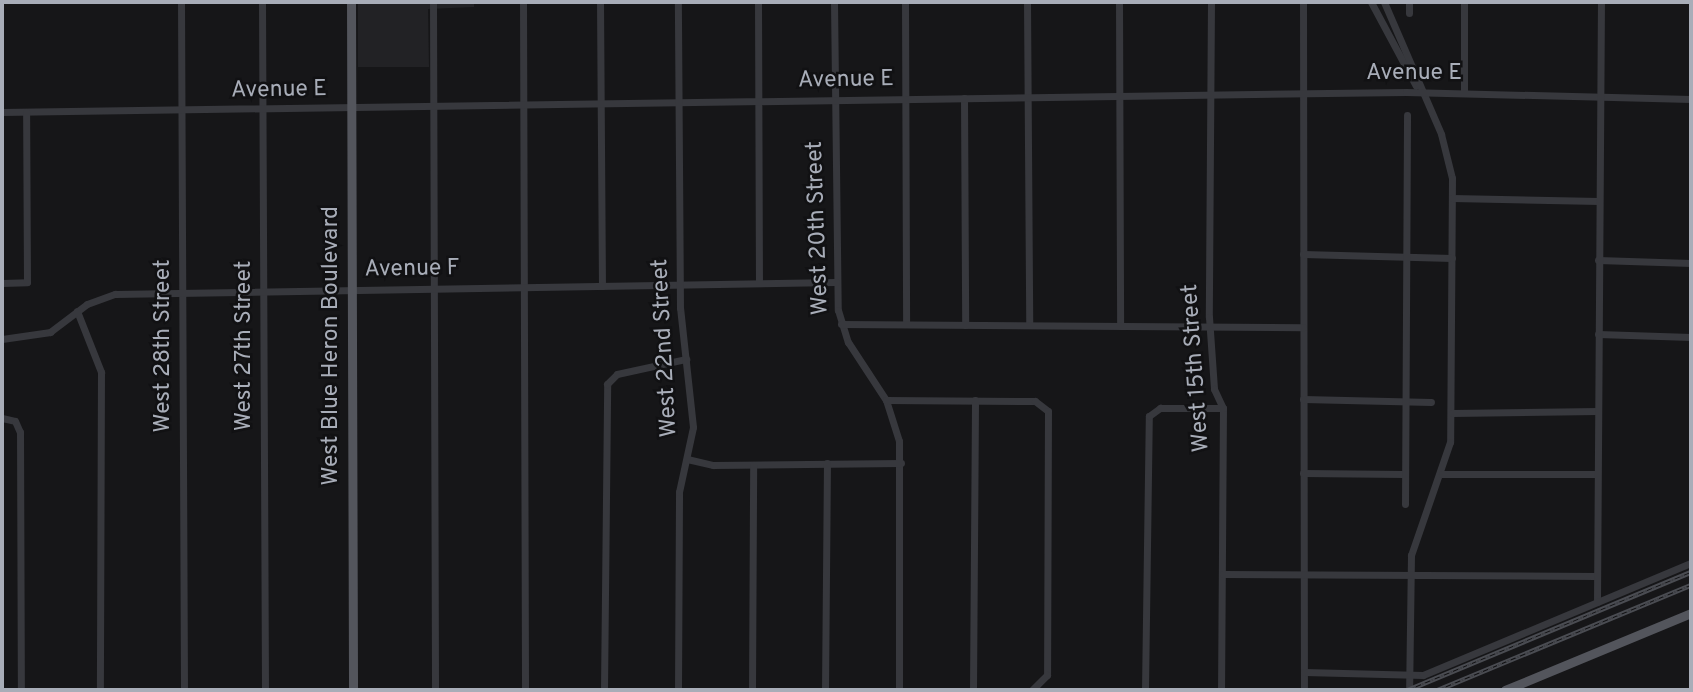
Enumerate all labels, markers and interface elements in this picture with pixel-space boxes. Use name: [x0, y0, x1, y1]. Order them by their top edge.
street label: Avenue E: [1366, 60, 1462, 88]
street label: Avenue E: [798, 66, 894, 96]
street label: Avenue E: [231, 76, 327, 106]
street label: West 20th Street: [802, 140, 836, 316]
street label: West Blue Heron Boulevard: [318, 206, 346, 486]
street label: Avenue F: [364, 255, 460, 285]
street label: West 22nd Street: [648, 258, 684, 438]
street label: West 28th Street: [150, 259, 178, 433]
street label: West 27th Street: [231, 261, 259, 431]
street label: West 15th Street: [1177, 283, 1217, 453]

